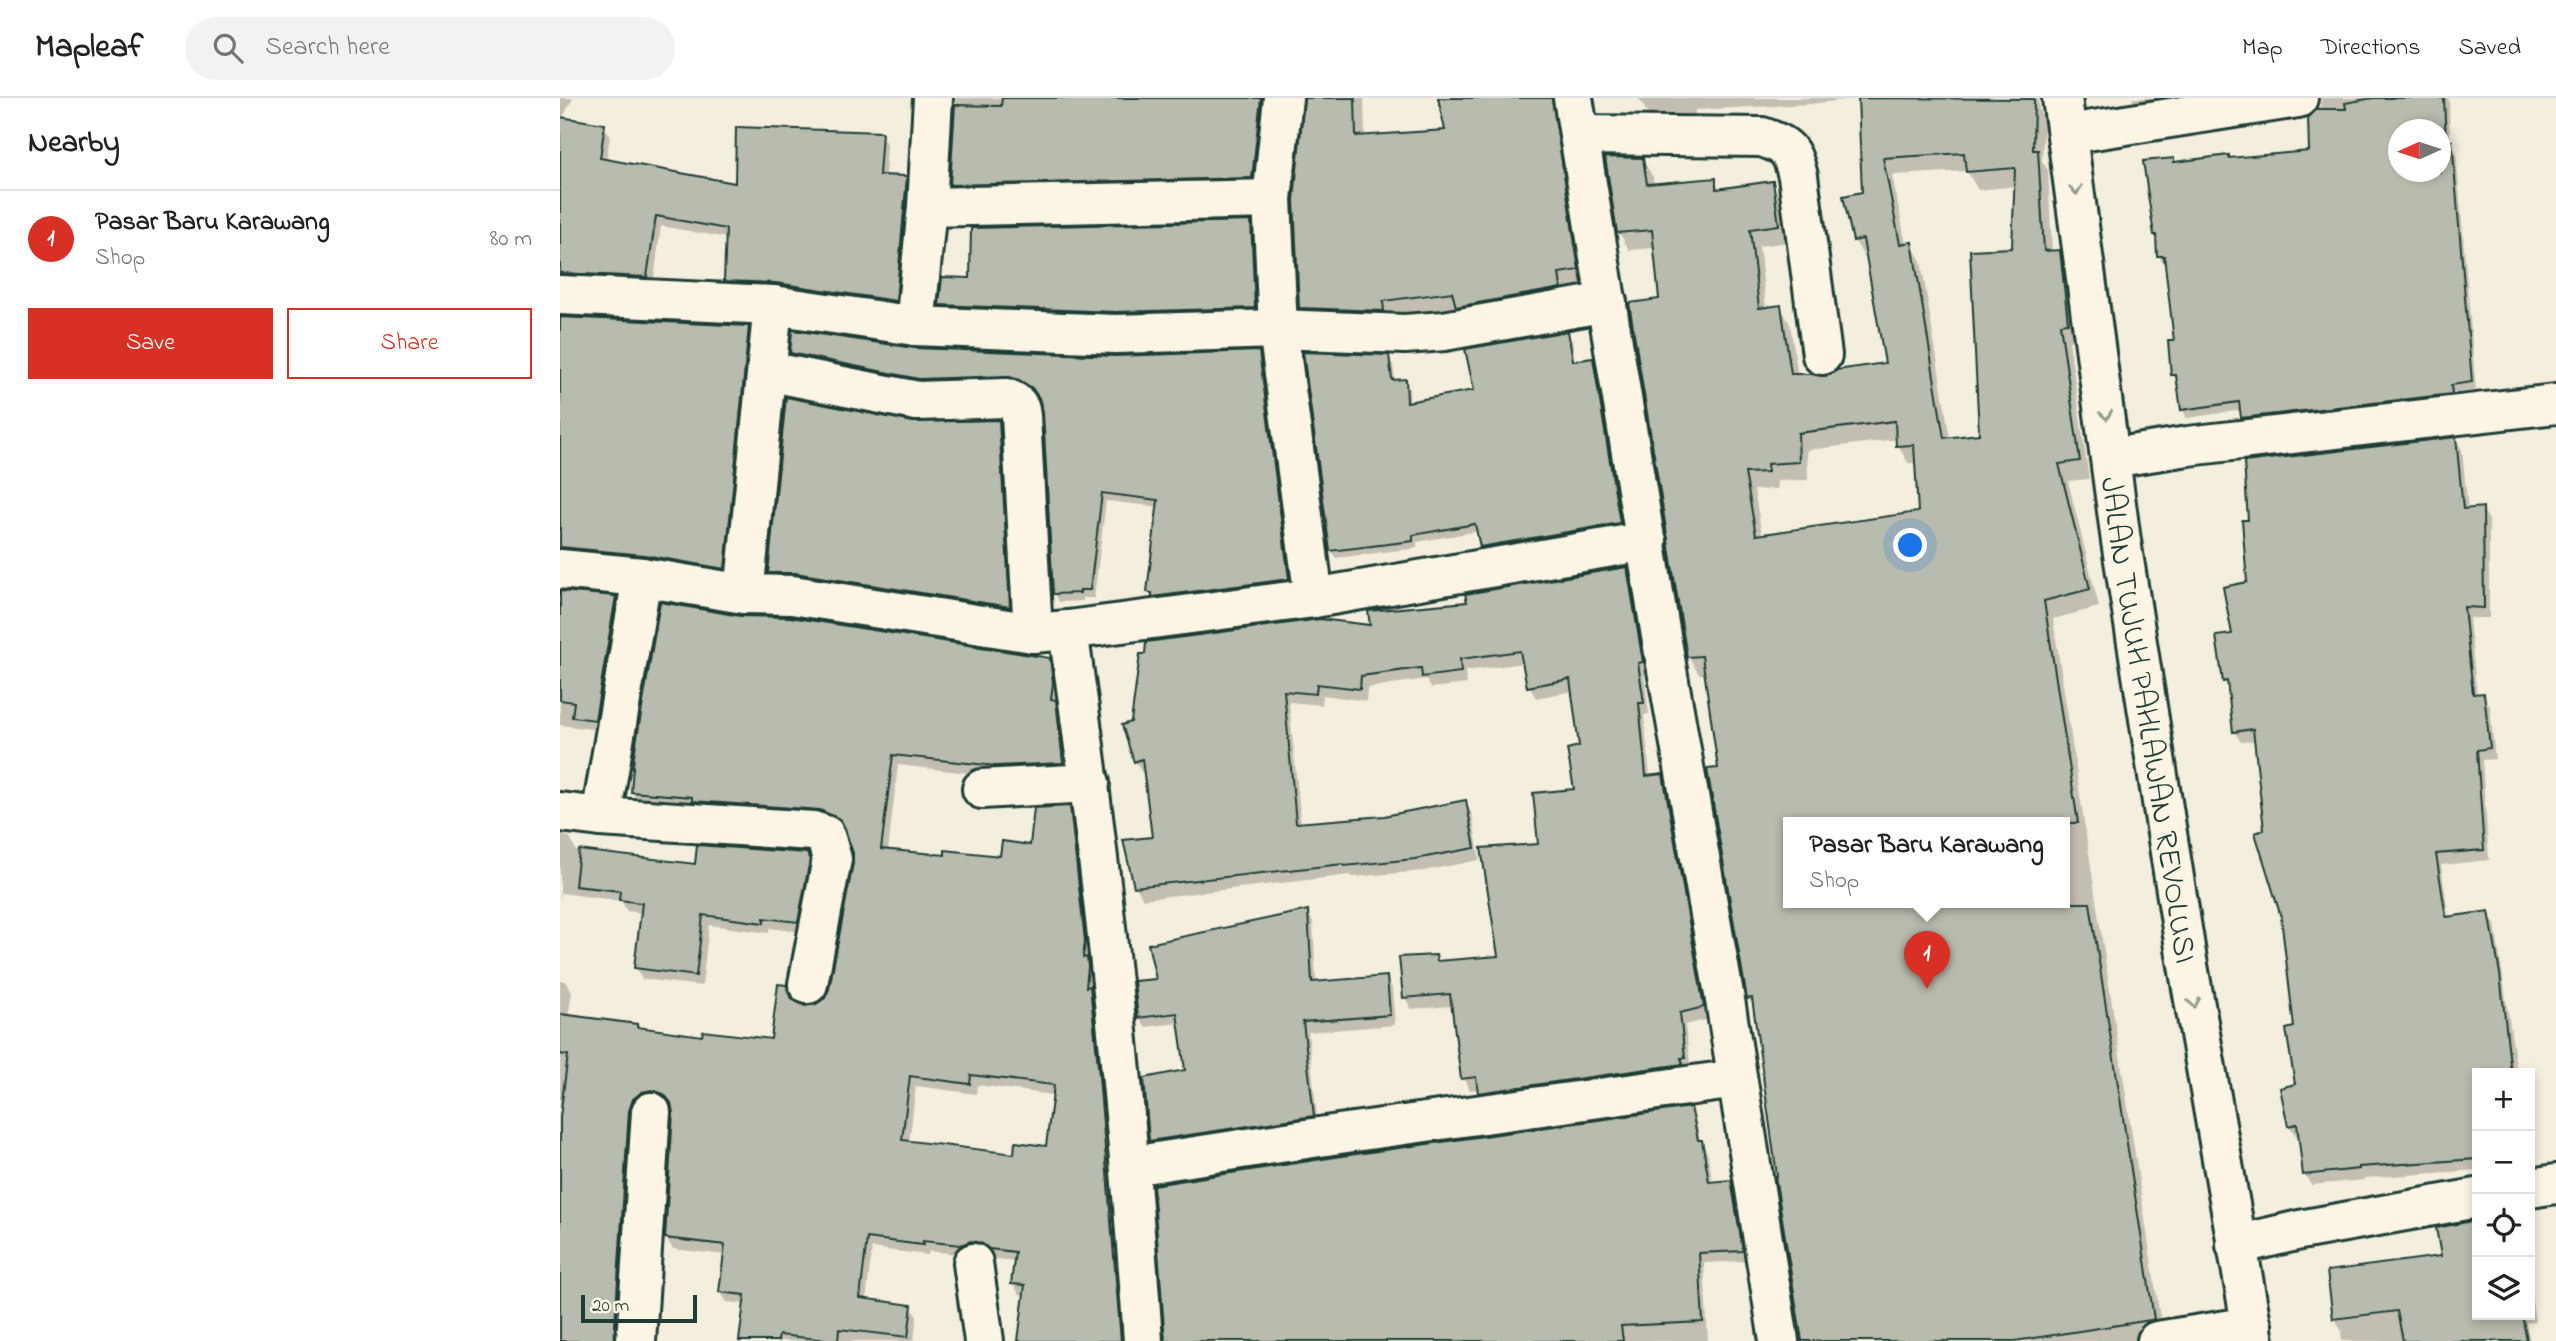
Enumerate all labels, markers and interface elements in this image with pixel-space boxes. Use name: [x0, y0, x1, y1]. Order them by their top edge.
search box: [185, 17, 675, 80]
text: Mapleaf: [35, 24, 143, 72]
icon: search: [209, 29, 247, 67]
text: Search here: [265, 29, 390, 67]
text: Map: [2242, 31, 2283, 66]
text: Directions: [2321, 31, 2420, 66]
text: Saved: [2458, 31, 2521, 66]
north arrow: [2388, 119, 2451, 182]
text: Nearby: [28, 122, 120, 166]
one-way arrow: [2068, 184, 2083, 196]
text: Pasar Baru Karawang: [95, 204, 330, 242]
text: 1: [47, 223, 55, 256]
text: 80 m: [490, 223, 532, 256]
text: Shop: [95, 242, 145, 275]
button: Save: [28, 308, 273, 379]
button: Share: [287, 308, 532, 379]
one-way arrow: [2098, 409, 2113, 421]
street label: JALAN TUJUH PAHLAWAN REVOLUSI: [2086, 474, 2207, 967]
your location: [1893, 528, 1927, 562]
popup: [1783, 817, 2070, 908]
text: Pasar Baru Karawang: [1809, 827, 2044, 865]
text: Shop: [1809, 865, 1859, 898]
pin: 1: [1904, 931, 1950, 989]
one-way arrow: [2186, 998, 2201, 1009]
map controls: [2472, 1068, 2535, 1320]
button: +: [2472, 1068, 2535, 1131]
button: −: [2472, 1131, 2535, 1194]
button: locate: [2472, 1194, 2535, 1257]
button: layers: [2472, 1257, 2535, 1320]
scale bar: [581, 1292, 696, 1324]
text: 20 m: [592, 1293, 629, 1320]

